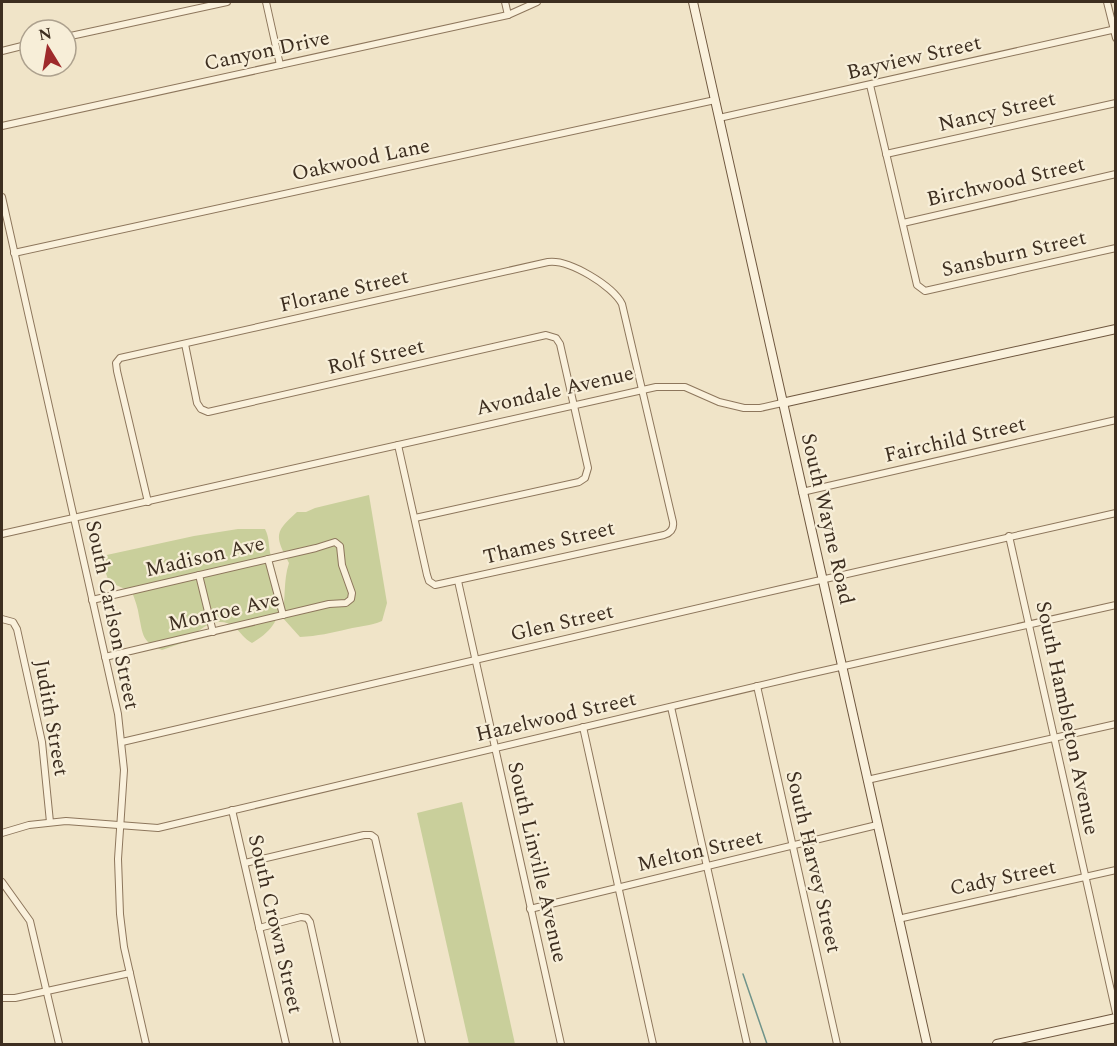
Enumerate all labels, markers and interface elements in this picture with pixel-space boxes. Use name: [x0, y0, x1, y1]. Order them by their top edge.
north arrow: [18, 18, 78, 78]
text: N: [37, 21, 54, 47]
street label: Canyon Drive: [201, 22, 333, 80]
street label: Bayview Street: [844, 27, 984, 89]
street label: Nancy Street: [935, 83, 1059, 141]
street label: Oakwood Lane: [289, 130, 433, 190]
street label: Birchwood Street: [924, 148, 1088, 216]
street label: Sansburn Street: [939, 222, 1089, 286]
street label: Florane Street: [276, 261, 412, 321]
street label: Rolf Street: [324, 330, 428, 384]
street label: Avondale Avenue: [473, 357, 637, 425]
street label: Fairchild Street: [881, 408, 1029, 472]
street label: South Wayne Road: [792, 430, 862, 608]
street label: Thames Street: [480, 512, 618, 574]
street label: South Carlson Street: [76, 517, 148, 713]
street label: Madison Ave: [142, 528, 268, 586]
street label: Monroe Ave: [165, 584, 283, 640]
street label: Glen Street: [507, 596, 617, 650]
street label: South Hambleton Avenue: [1027, 598, 1107, 838]
street label: Judith Street: [25, 657, 77, 779]
street label: Hazelwood Street: [472, 683, 640, 751]
street label: South Linville Avenue: [498, 758, 576, 966]
street label: South Harvey Street: [777, 768, 849, 956]
street label: Melton Street: [634, 821, 766, 881]
street label: South Crown Street: [239, 831, 311, 1017]
street label: Cady Street: [947, 851, 1059, 905]

